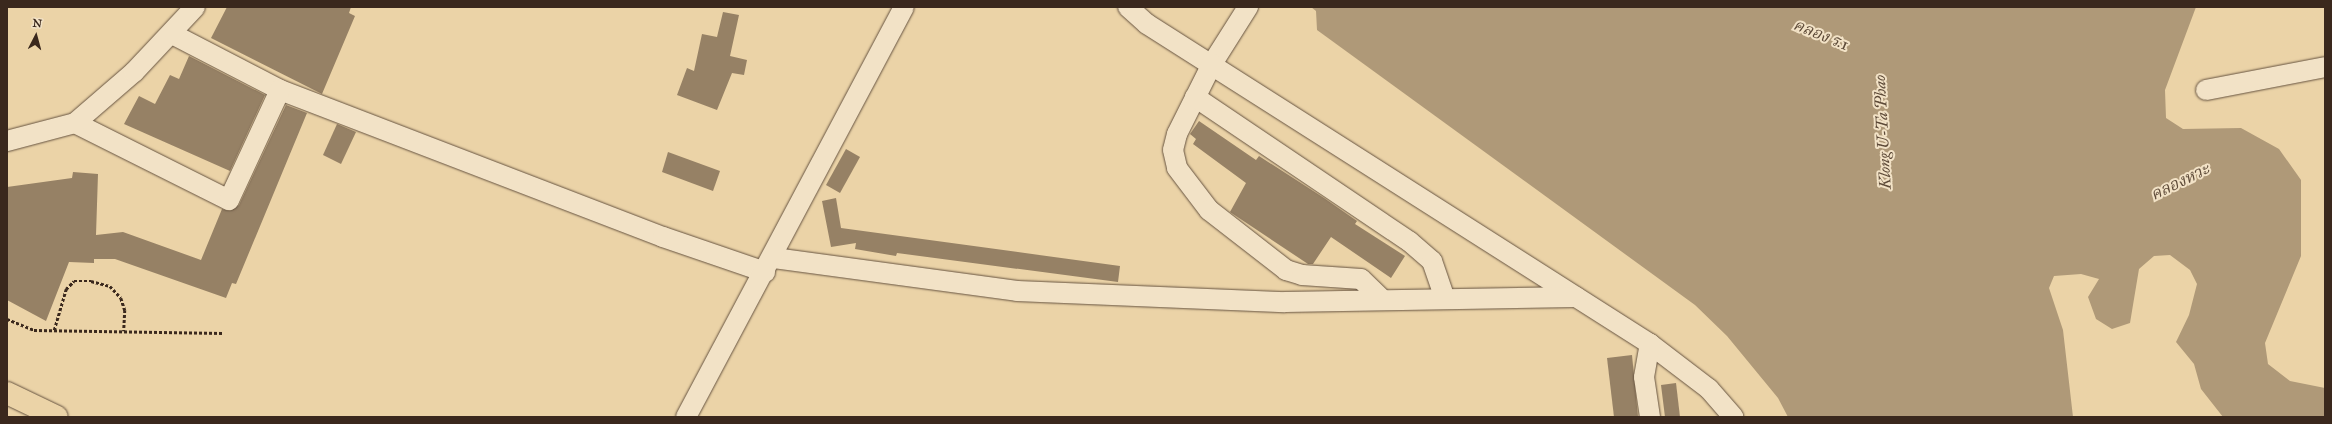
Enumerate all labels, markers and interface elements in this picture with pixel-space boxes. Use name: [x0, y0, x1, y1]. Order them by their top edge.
water label: คลอง ร.1: [1791, 15, 1851, 55]
north arrow: [16, 16, 56, 56]
text: N: [32, 17, 43, 31]
water label: Klong U-Ta Phao: [1870, 74, 1896, 190]
water label: คลองหวะ: [2147, 160, 2213, 204]

